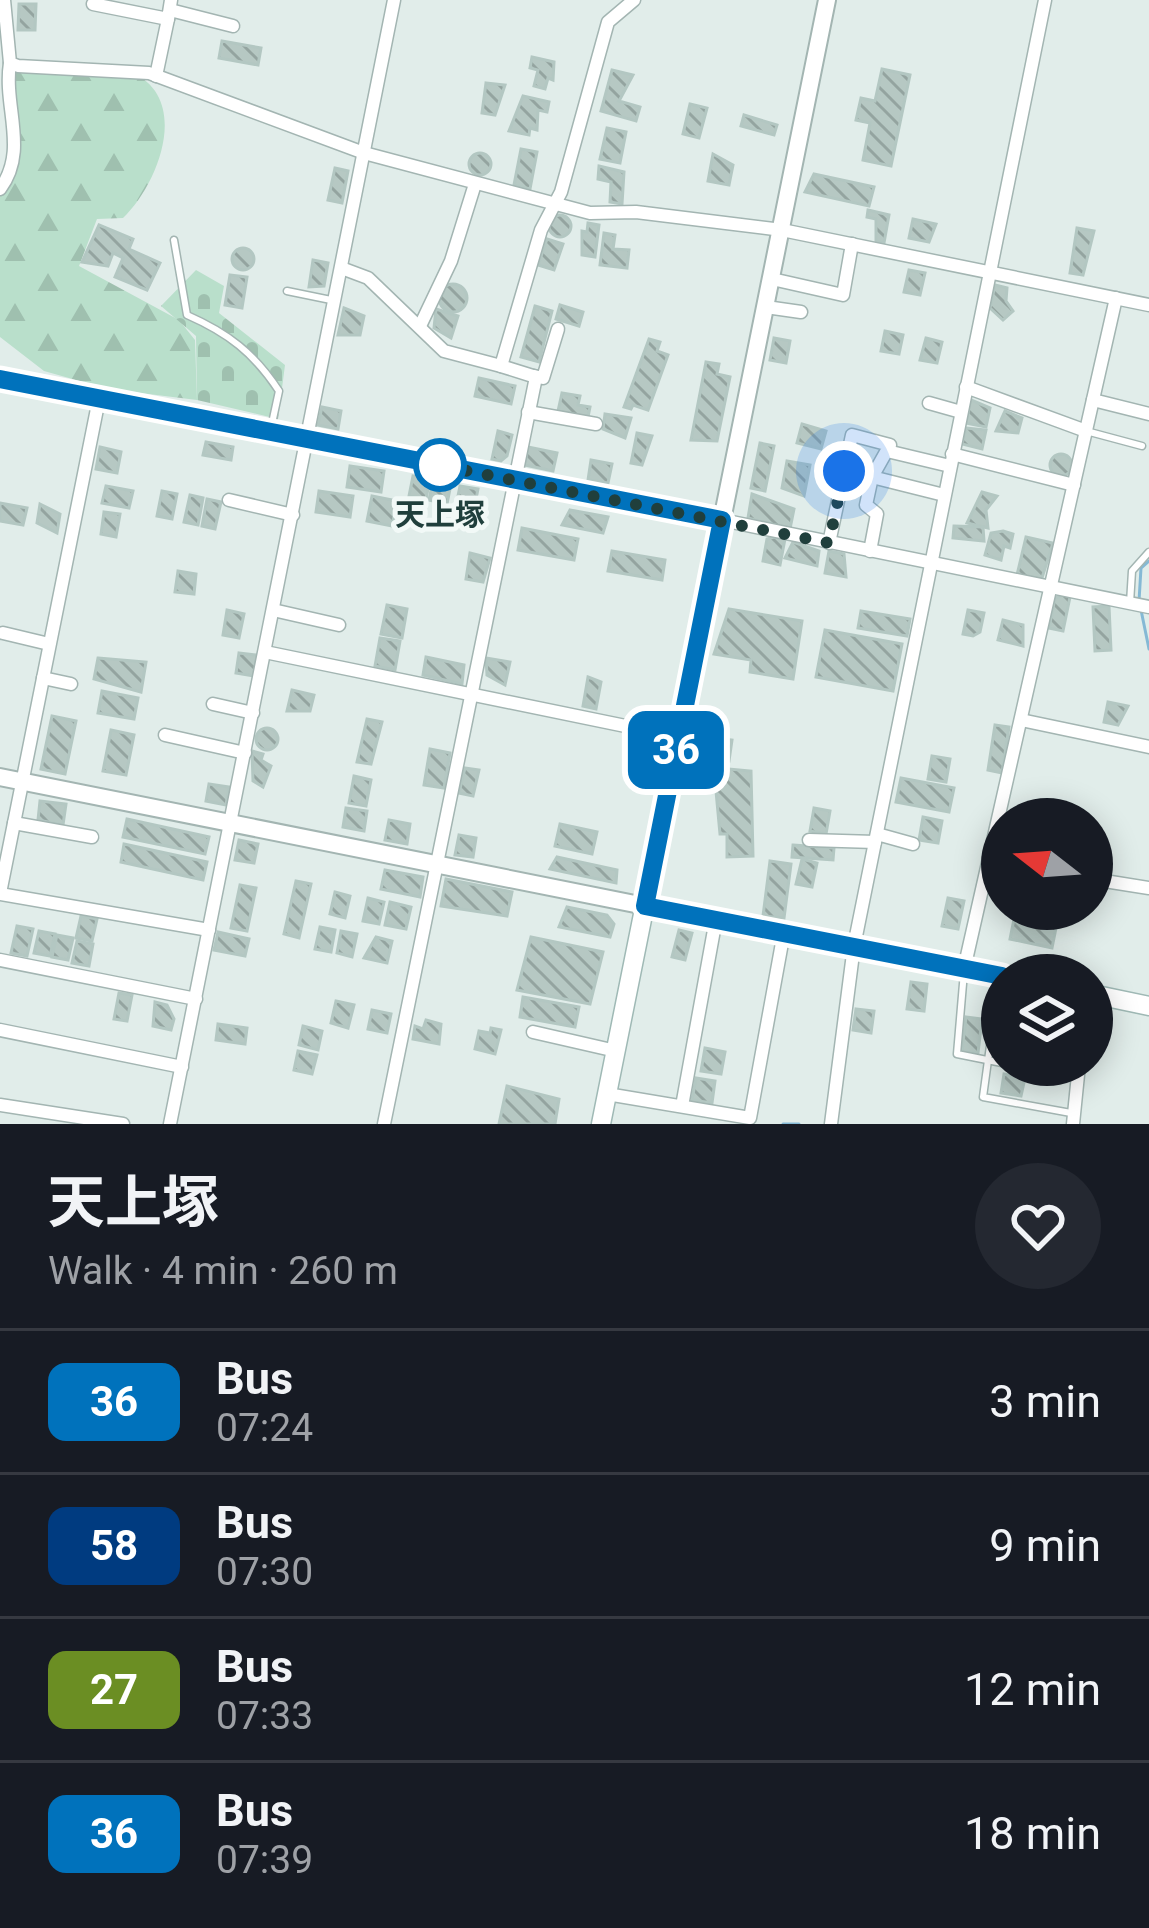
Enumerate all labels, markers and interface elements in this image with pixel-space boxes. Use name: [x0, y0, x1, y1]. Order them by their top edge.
marker: 天上塚: [415, 440, 465, 490]
your location: [814, 441, 874, 501]
place label: 天上塚: [395, 497, 485, 532]
line badge: 36: [622, 711, 730, 789]
text: 36: [652, 725, 700, 774]
north arrow: [981, 798, 1113, 930]
map controls: [981, 798, 1113, 1086]
button: layers: [981, 954, 1113, 1086]
button: heart: [975, 1163, 1101, 1289]
text: 天上塚: [48, 1169, 219, 1236]
text: Walk · 4 min · 260 m: [48, 1248, 398, 1294]
text: Bus: [216, 1352, 293, 1405]
text: 3 min: [989, 1375, 1101, 1428]
text: 36: [90, 1377, 138, 1426]
text: 07:24: [216, 1405, 313, 1451]
text: Bus: [216, 1496, 293, 1549]
text: 9 min: [989, 1519, 1101, 1572]
text: 58: [90, 1521, 138, 1570]
text: 07:30: [216, 1549, 313, 1595]
text: Bus: [216, 1640, 293, 1693]
text: 12 min: [964, 1663, 1101, 1716]
text: 27: [90, 1665, 138, 1714]
text: 07:33: [216, 1693, 313, 1739]
text: Bus: [216, 1784, 293, 1837]
text: 18 min: [964, 1807, 1101, 1860]
text: 36: [90, 1809, 138, 1858]
text: 07:39: [216, 1837, 313, 1883]

